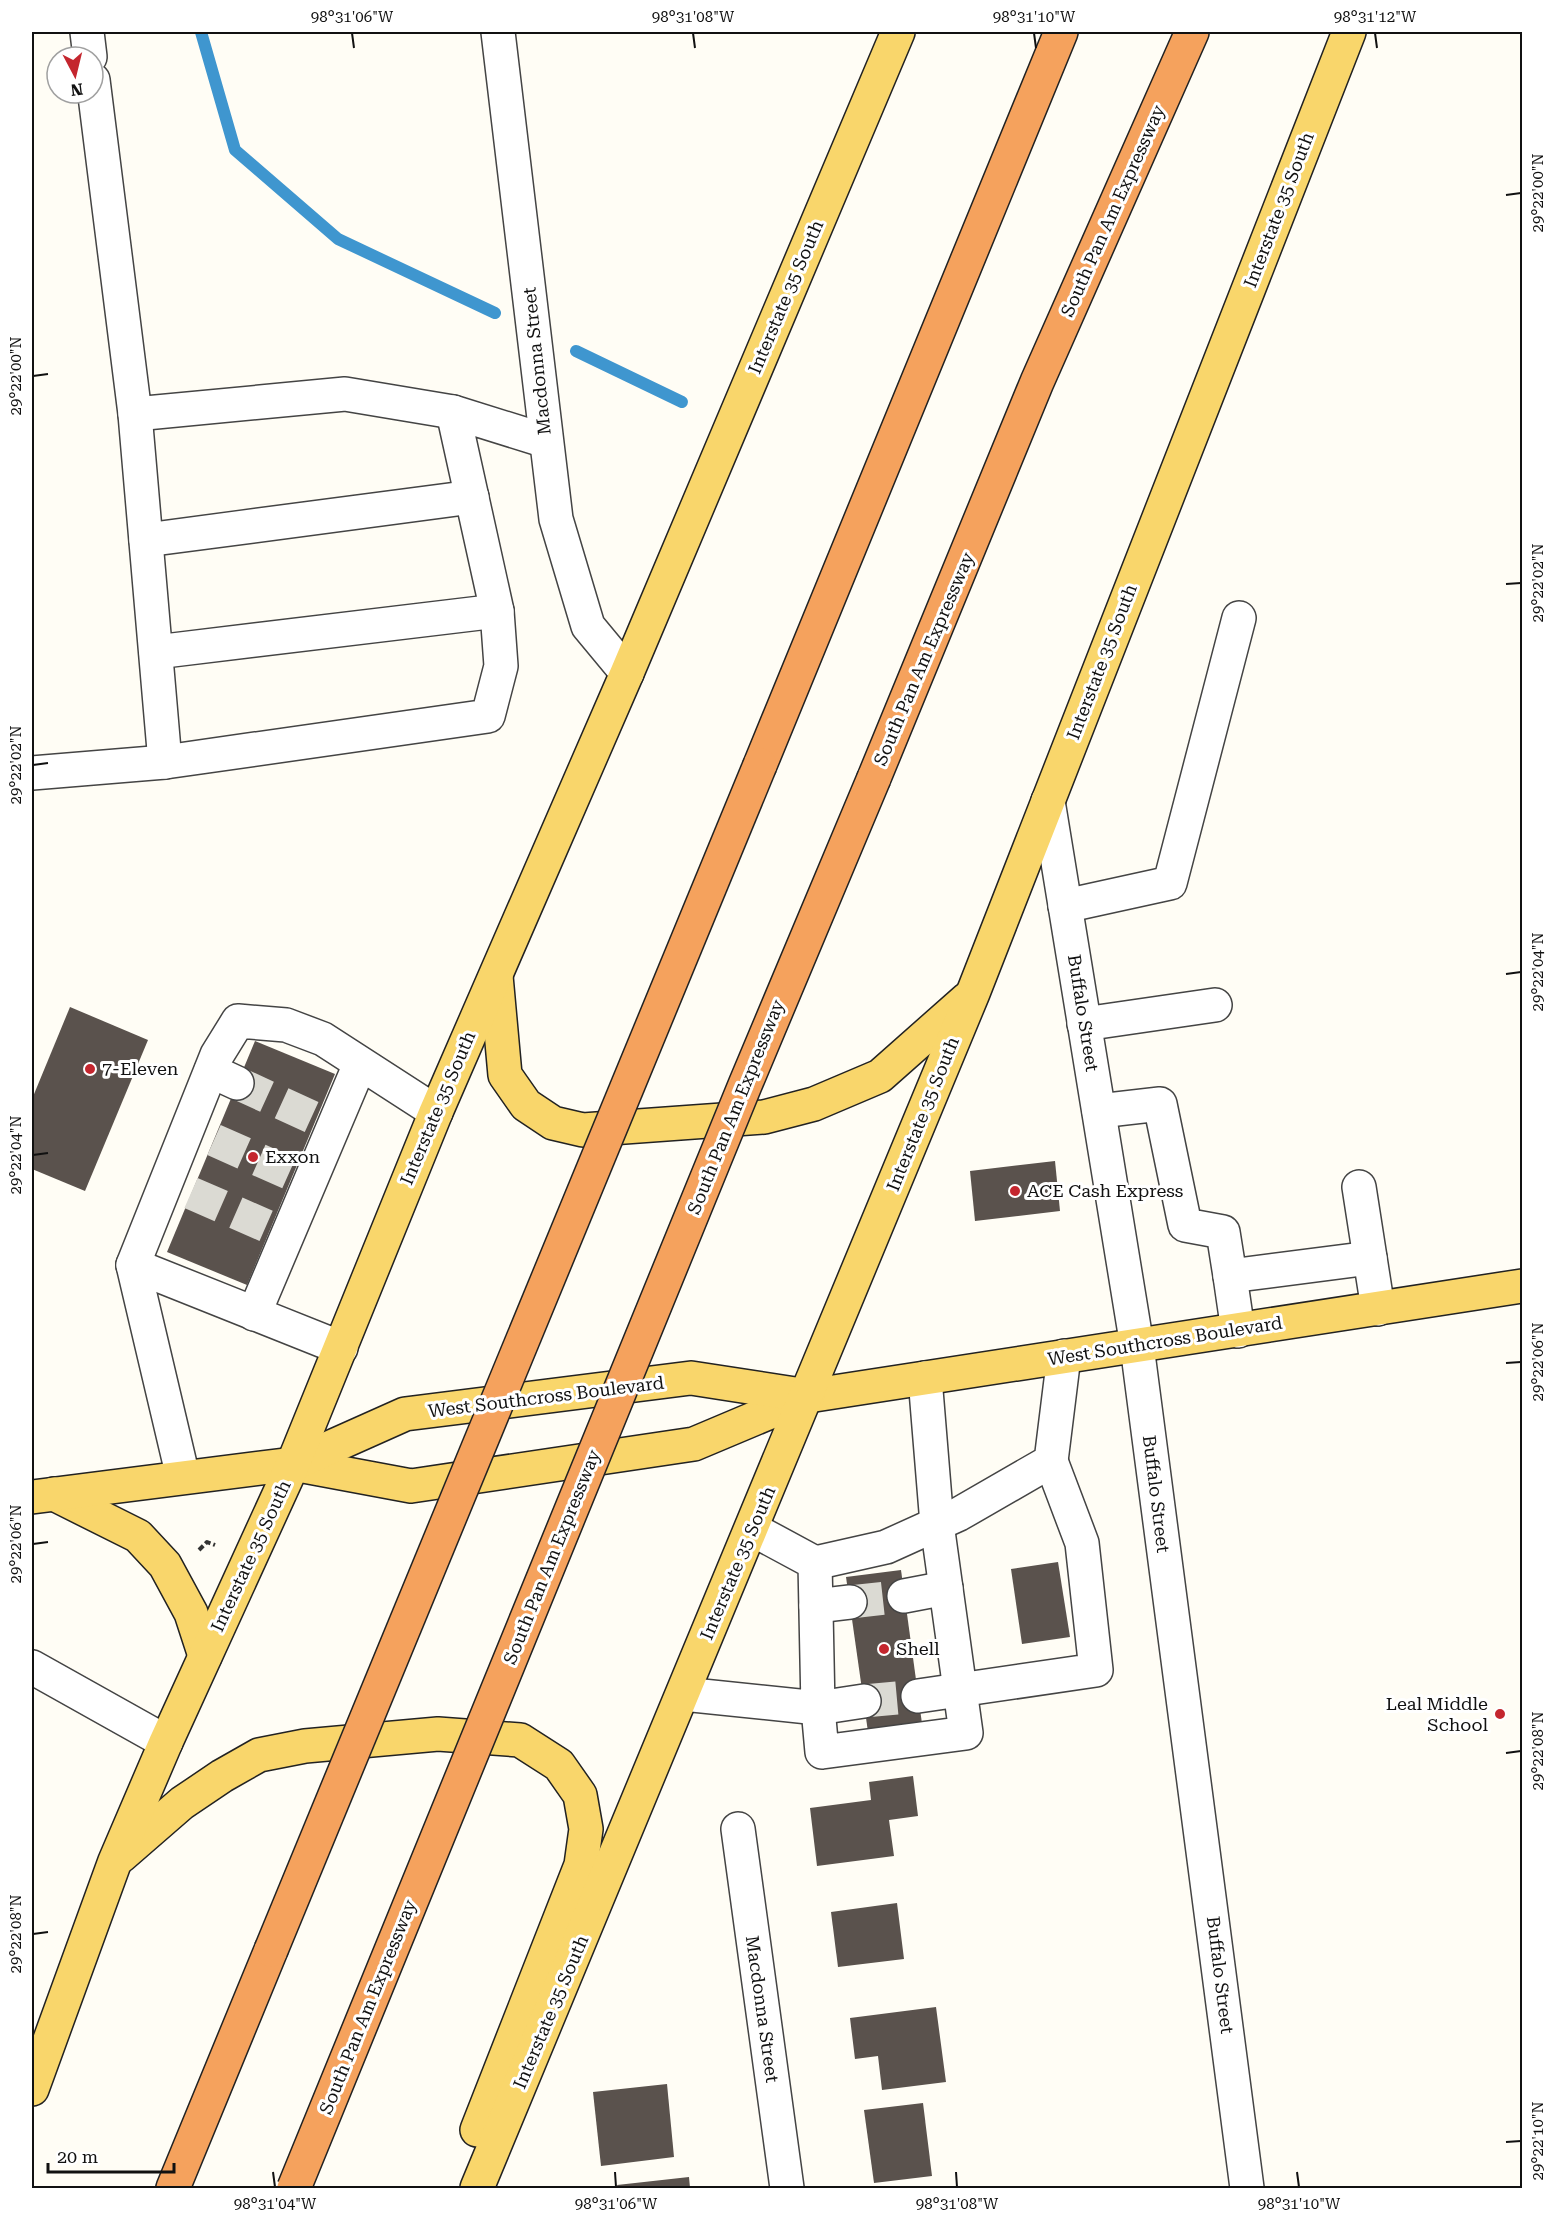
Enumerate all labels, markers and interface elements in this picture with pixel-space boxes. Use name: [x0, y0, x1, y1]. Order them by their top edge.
text: 98°31'06"W: [311, 8, 394, 26]
text: 98°31'08"W: [652, 8, 735, 26]
text: 98°31'10"W: [993, 8, 1076, 26]
text: 98°31'12"W: [1334, 8, 1417, 26]
north arrow: [45, 45, 105, 105]
text: N: [69, 79, 84, 100]
street label: South Pan Am Expressway: [1056, 101, 1169, 320]
street label: Interstate 35 South: [1239, 129, 1318, 290]
text: 29°22'00"N: [1529, 153, 1547, 233]
street label: Interstate 35 South: [744, 217, 828, 377]
street label: Macdonna Street: [518, 286, 555, 436]
text: 29°22'00"N: [7, 336, 25, 416]
text: 29°22'02"N: [1529, 543, 1547, 623]
street label: South Pan Am Expressway: [869, 549, 978, 769]
street label: Interstate 35 South: [1062, 581, 1141, 742]
text: 29°22'02"N: [7, 725, 25, 805]
text: 29°22'04"N: [1529, 932, 1547, 1012]
street label: Buffalo Street: [1064, 953, 1103, 1073]
street label: South Pan Am Expressway: [683, 996, 788, 1217]
street label: Interstate 35 South: [396, 1028, 480, 1188]
street label: Interstate 35 South: [882, 1033, 963, 1194]
place label: 7-Eleven: [102, 1058, 179, 1079]
marker: 7-Eleven: [83, 1062, 97, 1076]
text: 29°22'04"N: [7, 1115, 25, 1195]
place label: Exxon: [265, 1146, 321, 1167]
marker: Exxon: [246, 1150, 260, 1164]
place label: ACE Cash Express: [1027, 1180, 1183, 1201]
marker: ACE Cash Express: [1008, 1184, 1022, 1198]
street label: West Southcross Boulevard: [1046, 1311, 1284, 1369]
text: 29°22'06"N: [1529, 1322, 1547, 1402]
street label: West Southcross Boulevard: [427, 1372, 666, 1421]
street label: Buffalo Street: [1139, 1434, 1174, 1554]
street label: South Pan Am Expressway: [499, 1446, 604, 1667]
street label: Interstate 35 South: [206, 1476, 295, 1635]
street label: Interstate 35 South: [696, 1483, 780, 1643]
text: 29°22'06"N: [7, 1504, 25, 1584]
place label: Shell: [896, 1638, 940, 1659]
marker: Shell: [877, 1642, 891, 1656]
place label: Leal Middle School: [1386, 1693, 1488, 1735]
marker: Leal Middle School: [1493, 1707, 1507, 1721]
text: 29°22'08"N: [1529, 1711, 1547, 1791]
text: 29°22'08"N: [7, 1894, 25, 1974]
street label: South Pan Am Expressway: [315, 1896, 420, 2117]
street label: Buffalo Street: [1203, 1915, 1238, 2035]
street label: Interstate 35 South: [509, 1932, 593, 2092]
street label: Macdonna Street: [742, 1934, 783, 2084]
text: 29°22'10"N: [1529, 2101, 1547, 2181]
scale bar: [48, 2136, 174, 2174]
text: 20 m: [57, 2146, 98, 2167]
text: 98°31'04"W: [234, 2195, 317, 2213]
text: 98°31'06"W: [575, 2195, 658, 2213]
text: 98°31'08"W: [916, 2195, 999, 2213]
text: 98°31'10"W: [1258, 2195, 1341, 2213]

